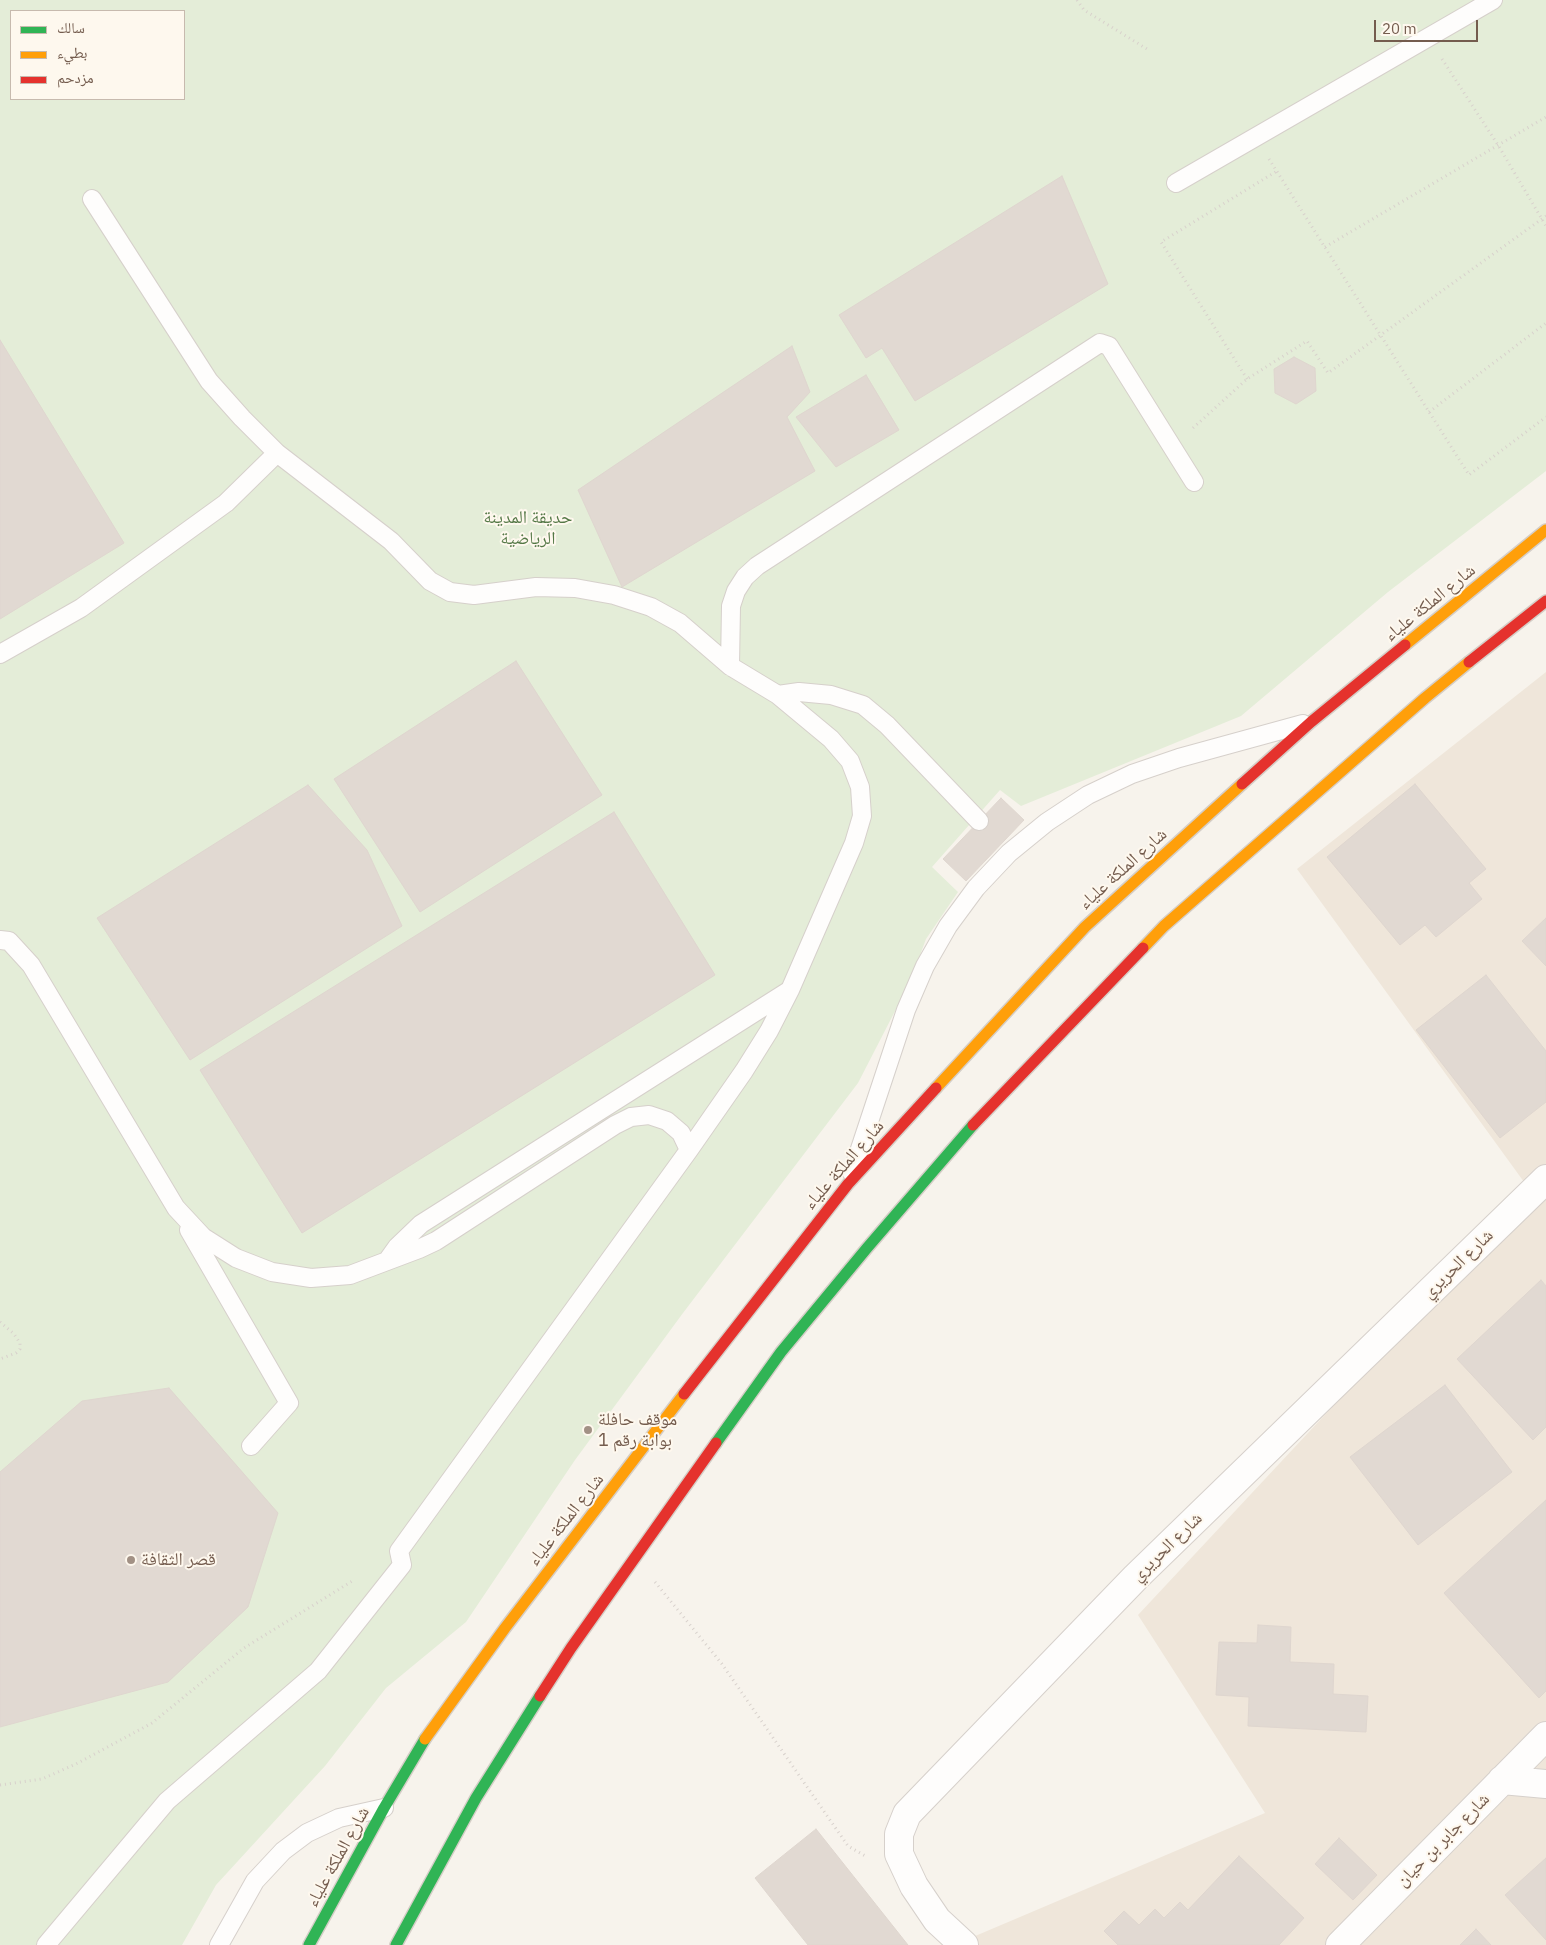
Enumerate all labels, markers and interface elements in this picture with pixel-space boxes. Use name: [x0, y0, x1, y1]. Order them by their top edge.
legend: [10, 10, 185, 100]
scale bar: [1376, 10, 1480, 42]
text: سالك: [57, 18, 85, 37]
text: 20 m: [1382, 19, 1417, 38]
text: بطيء: [57, 43, 87, 62]
text: مزدحم: [57, 68, 94, 87]
park label: حديقة المدينة الرياضية: [483, 507, 573, 550]
street label: شارع الملكة علياء: [1380, 560, 1480, 646]
street label: شارع الملكة علياء: [1074, 824, 1172, 914]
street label: شارع الملكة علياء: [799, 1116, 889, 1214]
street label: شارع الحريري: [1418, 1225, 1498, 1303]
place label: موقف حافلة بوابة رقم 1: [598, 1409, 677, 1452]
marker: موقف حافلة بوابة رقم 1: [582, 1424, 594, 1436]
street label: شارع الملكة علياء: [523, 1469, 609, 1571]
street label: شارع الحريري: [1127, 1508, 1207, 1586]
place label: قصر الثقافة: [141, 1549, 216, 1571]
marker: قصر الثقافة: [125, 1554, 137, 1566]
street label: شارع جابر بن حيان: [1392, 1789, 1494, 1891]
street label: شارع الملكة علياء: [302, 1803, 374, 1911]

